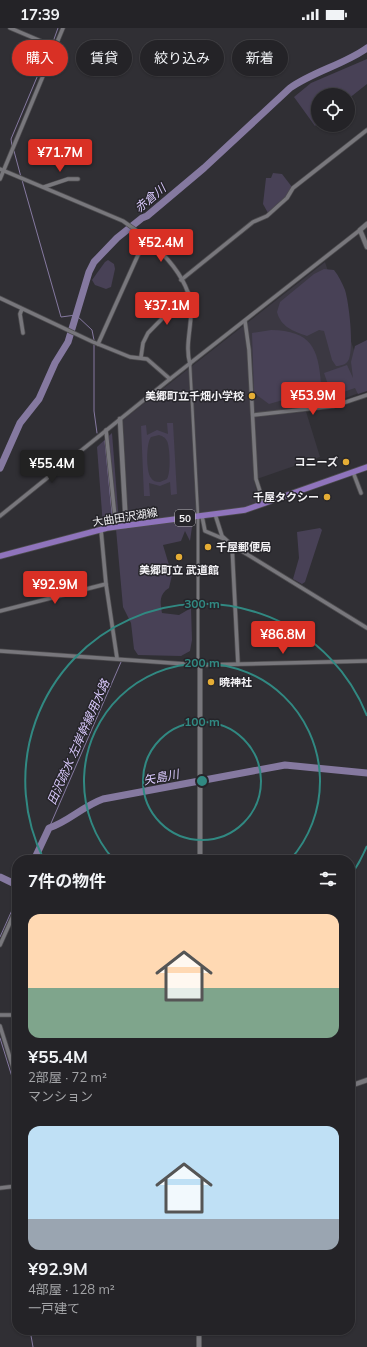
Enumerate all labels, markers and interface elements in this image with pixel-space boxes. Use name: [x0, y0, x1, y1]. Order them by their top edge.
text: 17:39: [20, 5, 60, 24]
chip: 購入: [12, 40, 68, 76]
chip: 賃貸: [76, 40, 132, 76]
chip: 絞り込み: [140, 40, 224, 76]
chip: 新着: [232, 40, 288, 76]
map controls: [311, 88, 355, 132]
button: locate: [311, 88, 355, 132]
pin: ¥71.7M: [27, 139, 93, 173]
text: ¥71.7M: [37, 144, 83, 160]
water label: 赤倉川: [131, 179, 170, 215]
pin: ¥52.4M: [128, 229, 194, 263]
text: ¥52.4M: [138, 234, 184, 250]
pin: ¥37.1M: [134, 292, 200, 326]
text: ¥37.1M: [144, 297, 190, 313]
pin: ¥53.9M: [280, 382, 346, 416]
text: ¥53.9M: [290, 387, 336, 403]
place label: 美郷町立千畑小学校: [145, 389, 244, 403]
marker: 美郷町立千畑小学校: [247, 391, 257, 401]
pin: ¥55.4M: [19, 450, 85, 484]
text: ¥55.4M: [29, 455, 75, 471]
place label: コニーズ: [295, 455, 338, 469]
marker: コニーズ: [341, 457, 351, 467]
place label: 千屋タクシー: [253, 490, 319, 504]
marker: 千屋タクシー: [322, 492, 332, 502]
street label: 大曲田沢湖線: [91, 505, 159, 529]
road number: 50: [175, 510, 195, 526]
place label: 千屋郵便局: [216, 540, 271, 554]
marker: 千屋郵便局: [203, 542, 213, 552]
marker: 美郷町立 武道館: [174, 552, 184, 562]
place label: 美郷町立 武道館: [139, 563, 219, 577]
pin: ¥92.9M: [22, 571, 88, 605]
text: ¥92.9M: [32, 576, 78, 592]
text: 300 m: [184, 596, 220, 611]
pin: ¥86.8M: [250, 621, 316, 655]
text: ¥86.8M: [260, 626, 306, 642]
text: 200 m: [184, 655, 220, 670]
place label: 暁神社: [219, 675, 252, 689]
water label: 田沢疏水 左岸幹線用水路: [44, 676, 113, 807]
marker: 暁神社: [206, 677, 216, 687]
text: 100 m: [184, 714, 220, 729]
water label: 矢島川: [142, 766, 182, 788]
centre of rings: [195, 774, 209, 788]
icon: filters: [317, 868, 339, 890]
text: 7件の物件: [28, 870, 106, 891]
icon: home: [148, 940, 220, 1012]
text: ¥55.4M: [28, 1046, 88, 1067]
text: 2部屋 · 72 m²: [28, 1069, 107, 1085]
text: マンション: [28, 1088, 93, 1104]
icon: home: [148, 1152, 220, 1224]
text: ¥92.9M: [28, 1258, 88, 1279]
text: 4部屋 · 128 m²: [28, 1281, 115, 1297]
text: 一戸建て: [28, 1300, 80, 1316]

